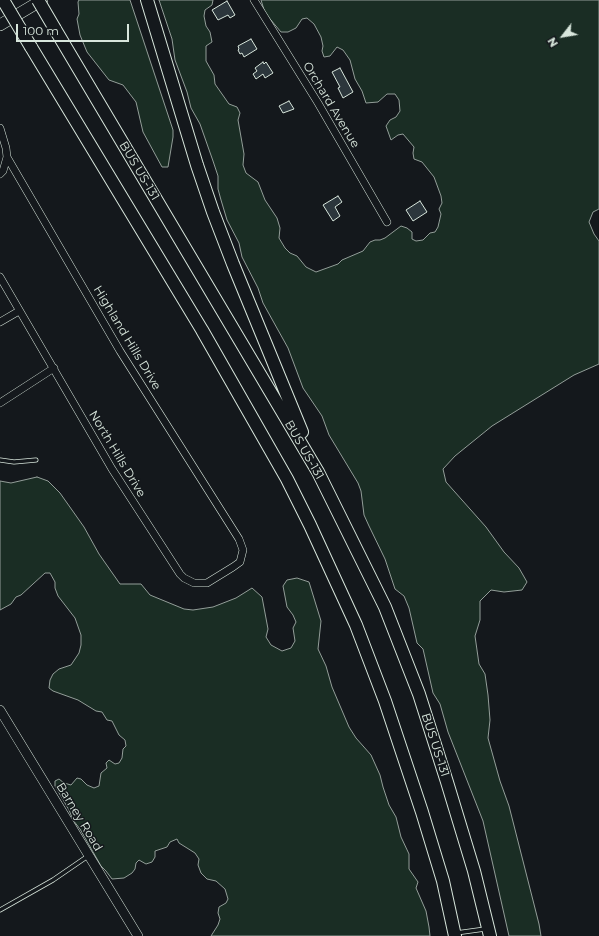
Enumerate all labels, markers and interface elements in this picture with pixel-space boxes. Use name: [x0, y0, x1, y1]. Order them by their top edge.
scale bar: [18, 16, 131, 42]
north arrow: [543, 16, 583, 56]
text: 100 m: [23, 23, 59, 38]
text: N: [544, 35, 561, 50]
street label: Orchard Avenue: [300, 59, 362, 151]
street label: BUS US-131: [116, 139, 162, 203]
street label: Highland Hills Drive: [90, 283, 164, 393]
street label: North Hills Drive: [86, 408, 148, 500]
street label: BUS US-131: [281, 418, 327, 482]
street label: BUS US-131: [418, 711, 452, 779]
street label: Barney Road: [53, 780, 105, 854]

